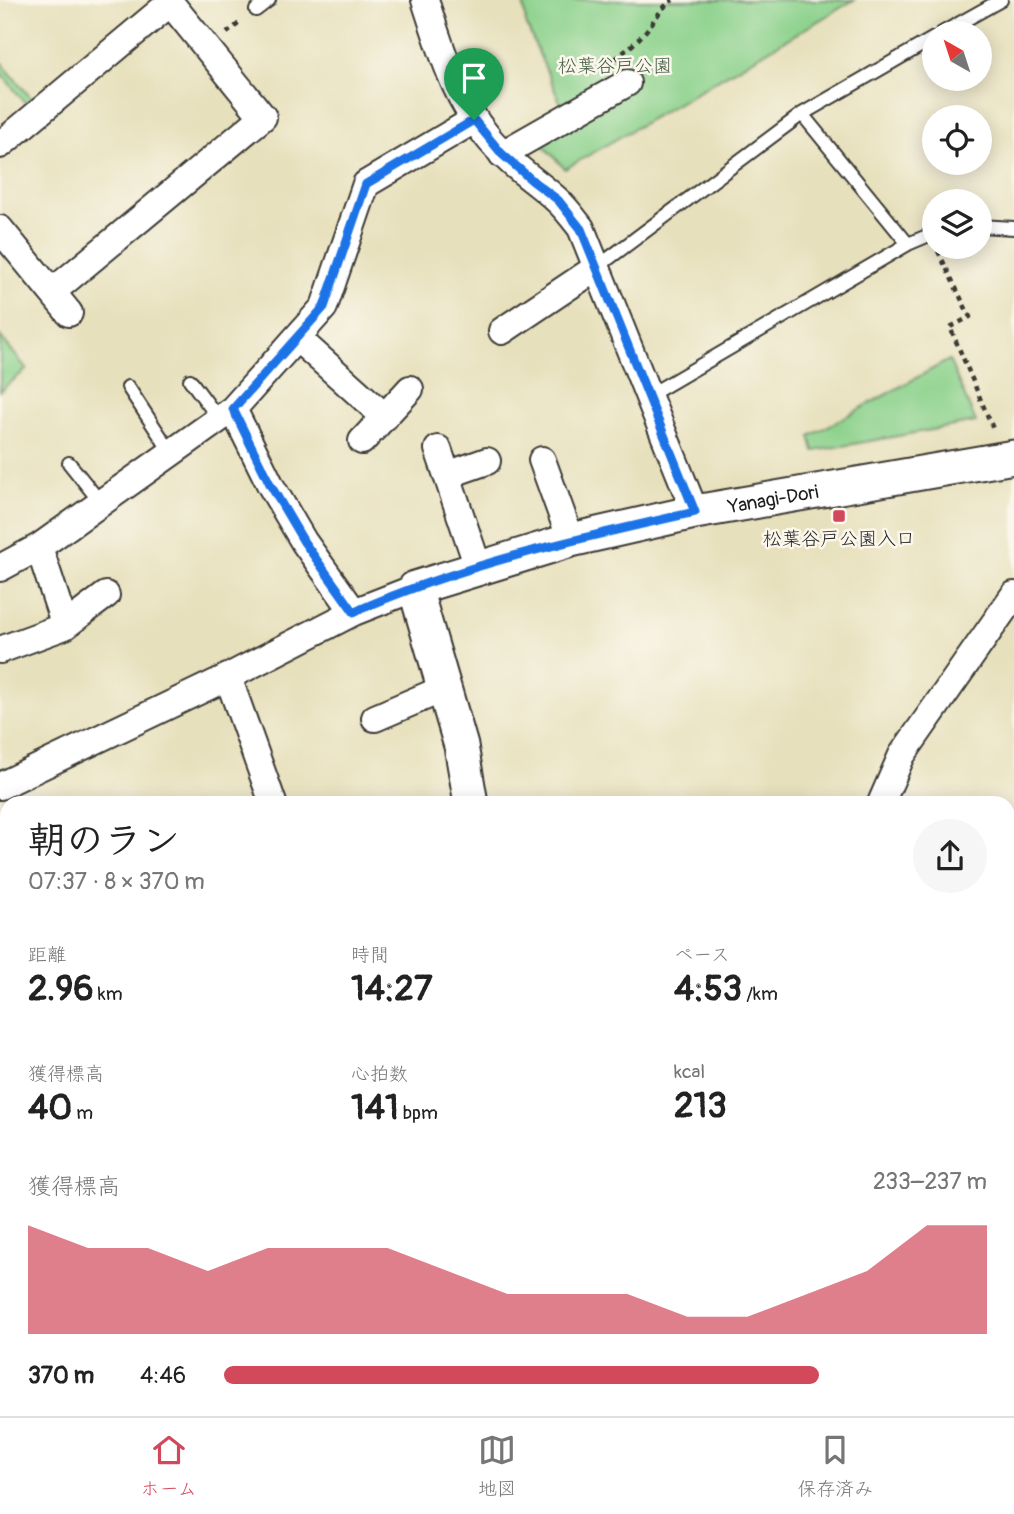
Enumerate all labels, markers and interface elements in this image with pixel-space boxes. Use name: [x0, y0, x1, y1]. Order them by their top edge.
north arrow: [922, 21, 992, 91]
map controls: [922, 21, 992, 259]
pin: [444, 48, 504, 120]
park label: 松葉谷戸公園: [558, 54, 672, 78]
icon: arrive: [455, 59, 493, 97]
button: locate: [922, 105, 992, 175]
button: layers: [922, 189, 992, 259]
street label: Yanagi-Dori: [725, 480, 820, 519]
marker: 松葉谷戸公園入口: [831, 508, 847, 524]
place label: 松葉谷戸公園入口: [763, 527, 915, 551]
text: 朝のラン: [28, 817, 180, 865]
button: share: [913, 819, 987, 893]
text: 07:37 · 8 × 370 m: [28, 867, 205, 896]
text: 距離: [28, 943, 66, 967]
text: 時間: [351, 943, 389, 967]
text: ペース: [674, 943, 730, 967]
text: 2.96: [28, 967, 94, 1011]
text: 14:27: [351, 967, 432, 1011]
text: 4:53: [674, 967, 742, 1011]
text: km: [94, 982, 123, 1006]
text: /km: [742, 982, 778, 1006]
text: kcal: [674, 1060, 705, 1084]
text: 獲得標高: [28, 1062, 104, 1086]
text: 心拍数: [351, 1062, 408, 1086]
text: 213: [674, 1084, 727, 1128]
text: 40: [28, 1086, 72, 1130]
text: 141: [351, 1086, 399, 1130]
text: m: [72, 1101, 93, 1125]
text: bpm: [399, 1101, 438, 1125]
text: 233–237 m: [873, 1167, 987, 1196]
text: 獲得標高: [28, 1172, 120, 1201]
text: 370 m: [28, 1361, 94, 1390]
text: 4:46: [140, 1361, 186, 1390]
tab: ホーム: [141, 1431, 197, 1501]
tab: 地図: [478, 1431, 516, 1501]
tab: 保存済み: [797, 1431, 873, 1501]

